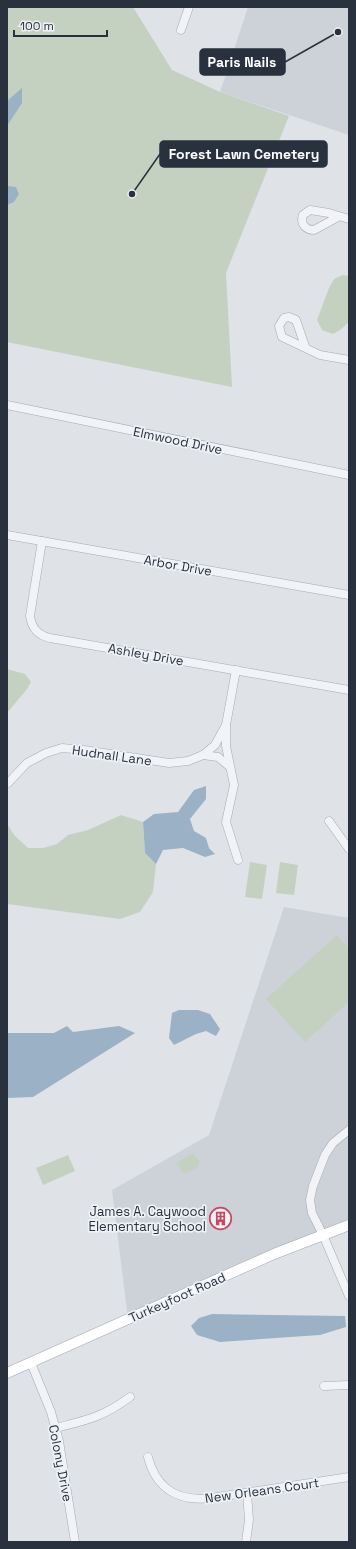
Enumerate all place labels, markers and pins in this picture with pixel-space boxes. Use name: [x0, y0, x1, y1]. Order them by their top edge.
callout: Paris Nails: [200, 49, 285, 75]
callout: Forest Lawn Cemetery: [160, 141, 327, 167]
place label: James A. Caywood Elementary School: [89, 1203, 206, 1235]
building icon: James A. Caywood Elementary School: [208, 1205, 234, 1231]

